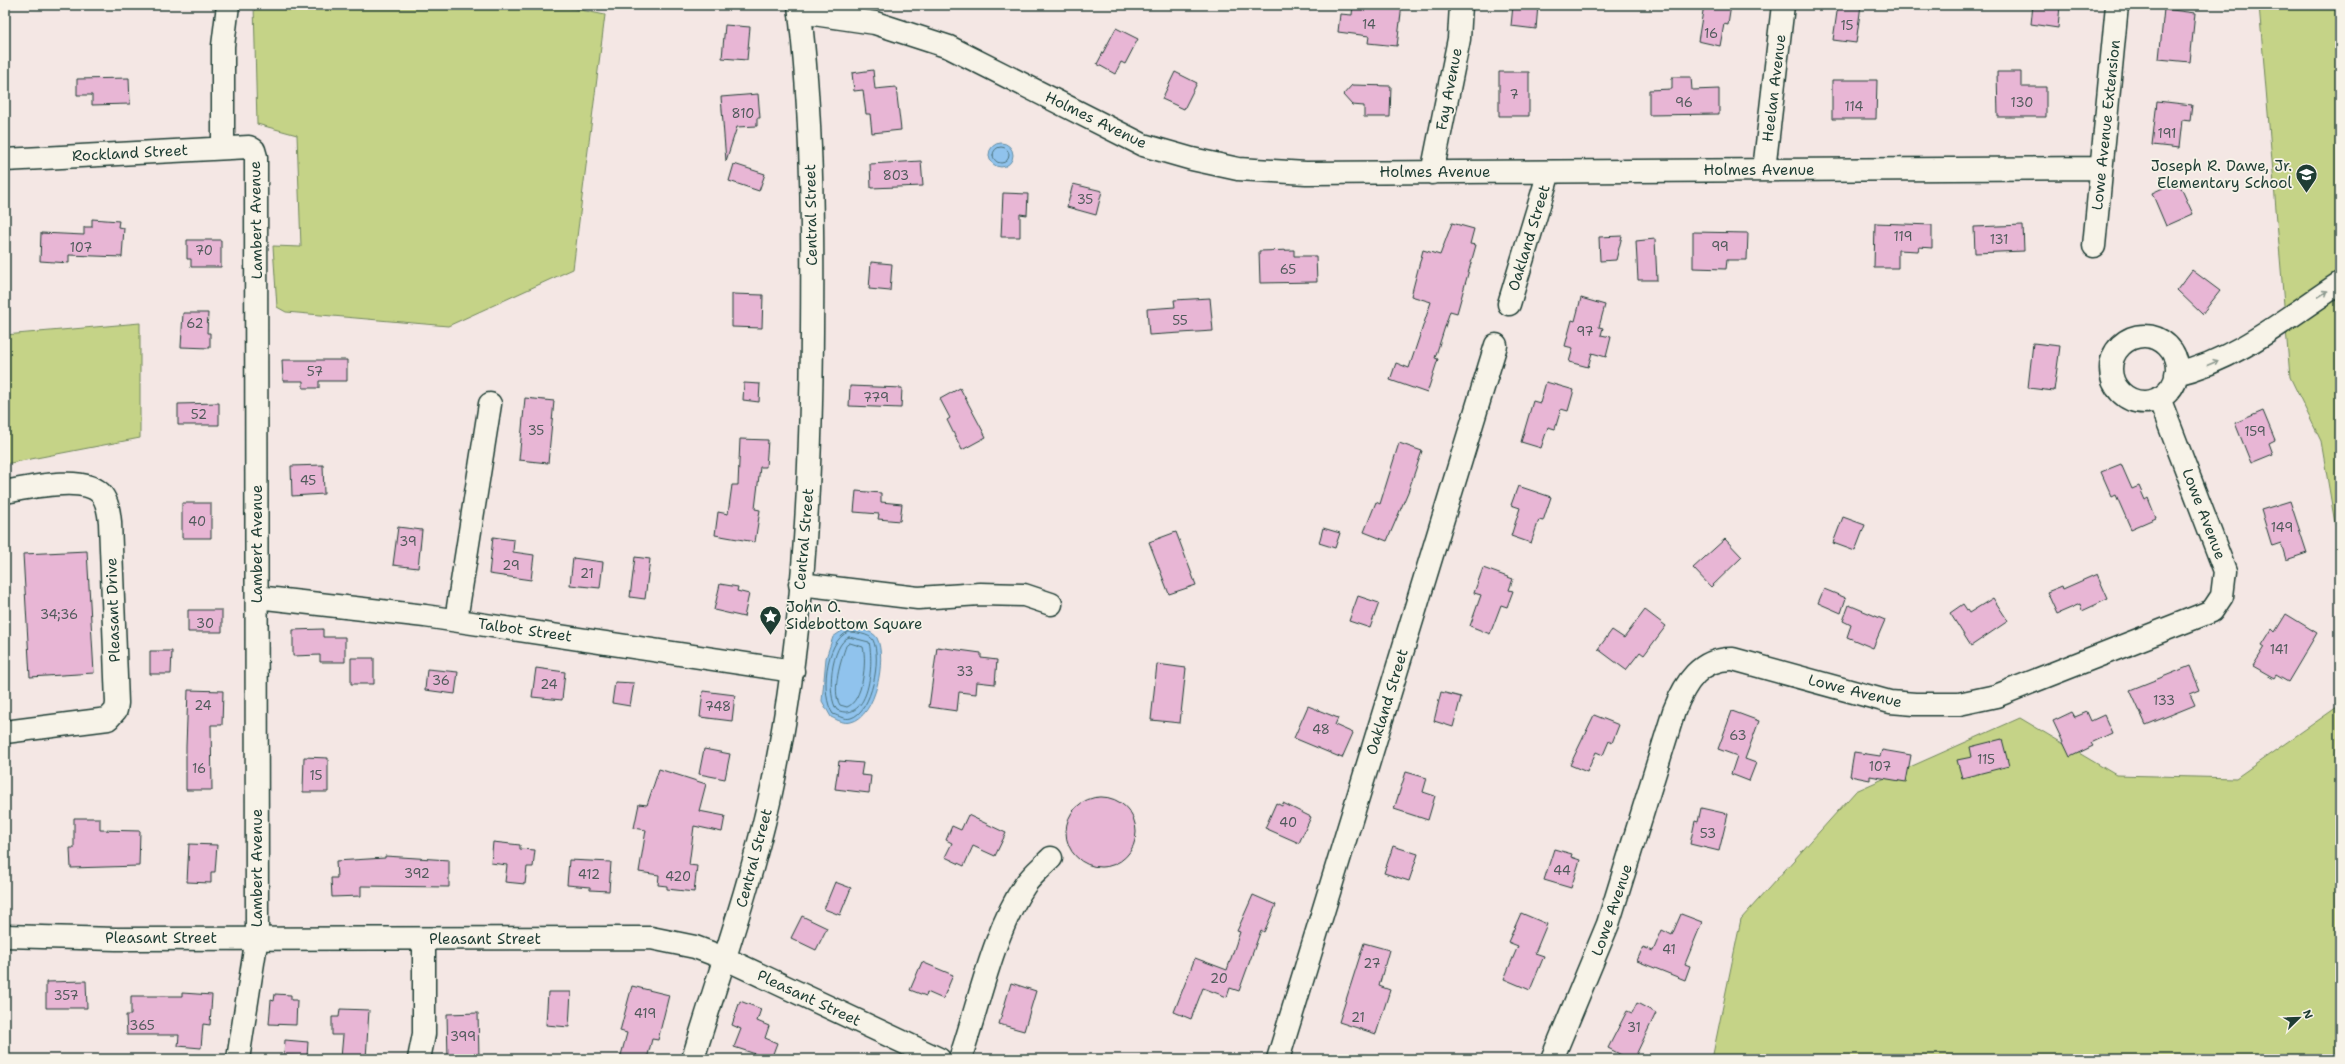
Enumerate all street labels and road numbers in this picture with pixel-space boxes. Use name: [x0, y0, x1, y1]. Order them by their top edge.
street label: Heelan Avenue: [1757, 33, 1791, 143]
street label: Lowe Avenue Extension: [2087, 39, 2125, 211]
street label: Fay Avenue: [1431, 46, 1467, 132]
street label: Holmes Avenue: [1042, 87, 1150, 153]
street label: Rockland Street: [71, 140, 189, 166]
street label: Holmes Avenue: [1704, 160, 1814, 180]
street label: Lambert Avenue: [245, 161, 267, 279]
street label: Holmes Avenue: [1380, 162, 1490, 182]
street label: Central Street: [800, 164, 822, 266]
street label: Oakland Street: [1503, 182, 1555, 294]
street label: Lowe Avenue: [2177, 466, 2231, 562]
street label: Lambert Avenue: [247, 485, 267, 603]
street label: Central Street: [790, 487, 818, 591]
street label: Pleasant Drive: [101, 557, 125, 663]
street label: Talbot Street: [477, 613, 573, 647]
street label: Oakland Street: [1361, 646, 1413, 758]
street label: Lowe Avenue: [1806, 670, 1904, 712]
street label: Central Street: [731, 806, 777, 910]
street label: Lambert Avenue: [247, 809, 267, 927]
street label: Lowe Avenue: [1587, 861, 1637, 959]
street label: Pleasant Street: [105, 928, 217, 948]
street label: Pleasant Street: [429, 929, 541, 949]
street label: Pleasant Street: [754, 965, 864, 1031]

